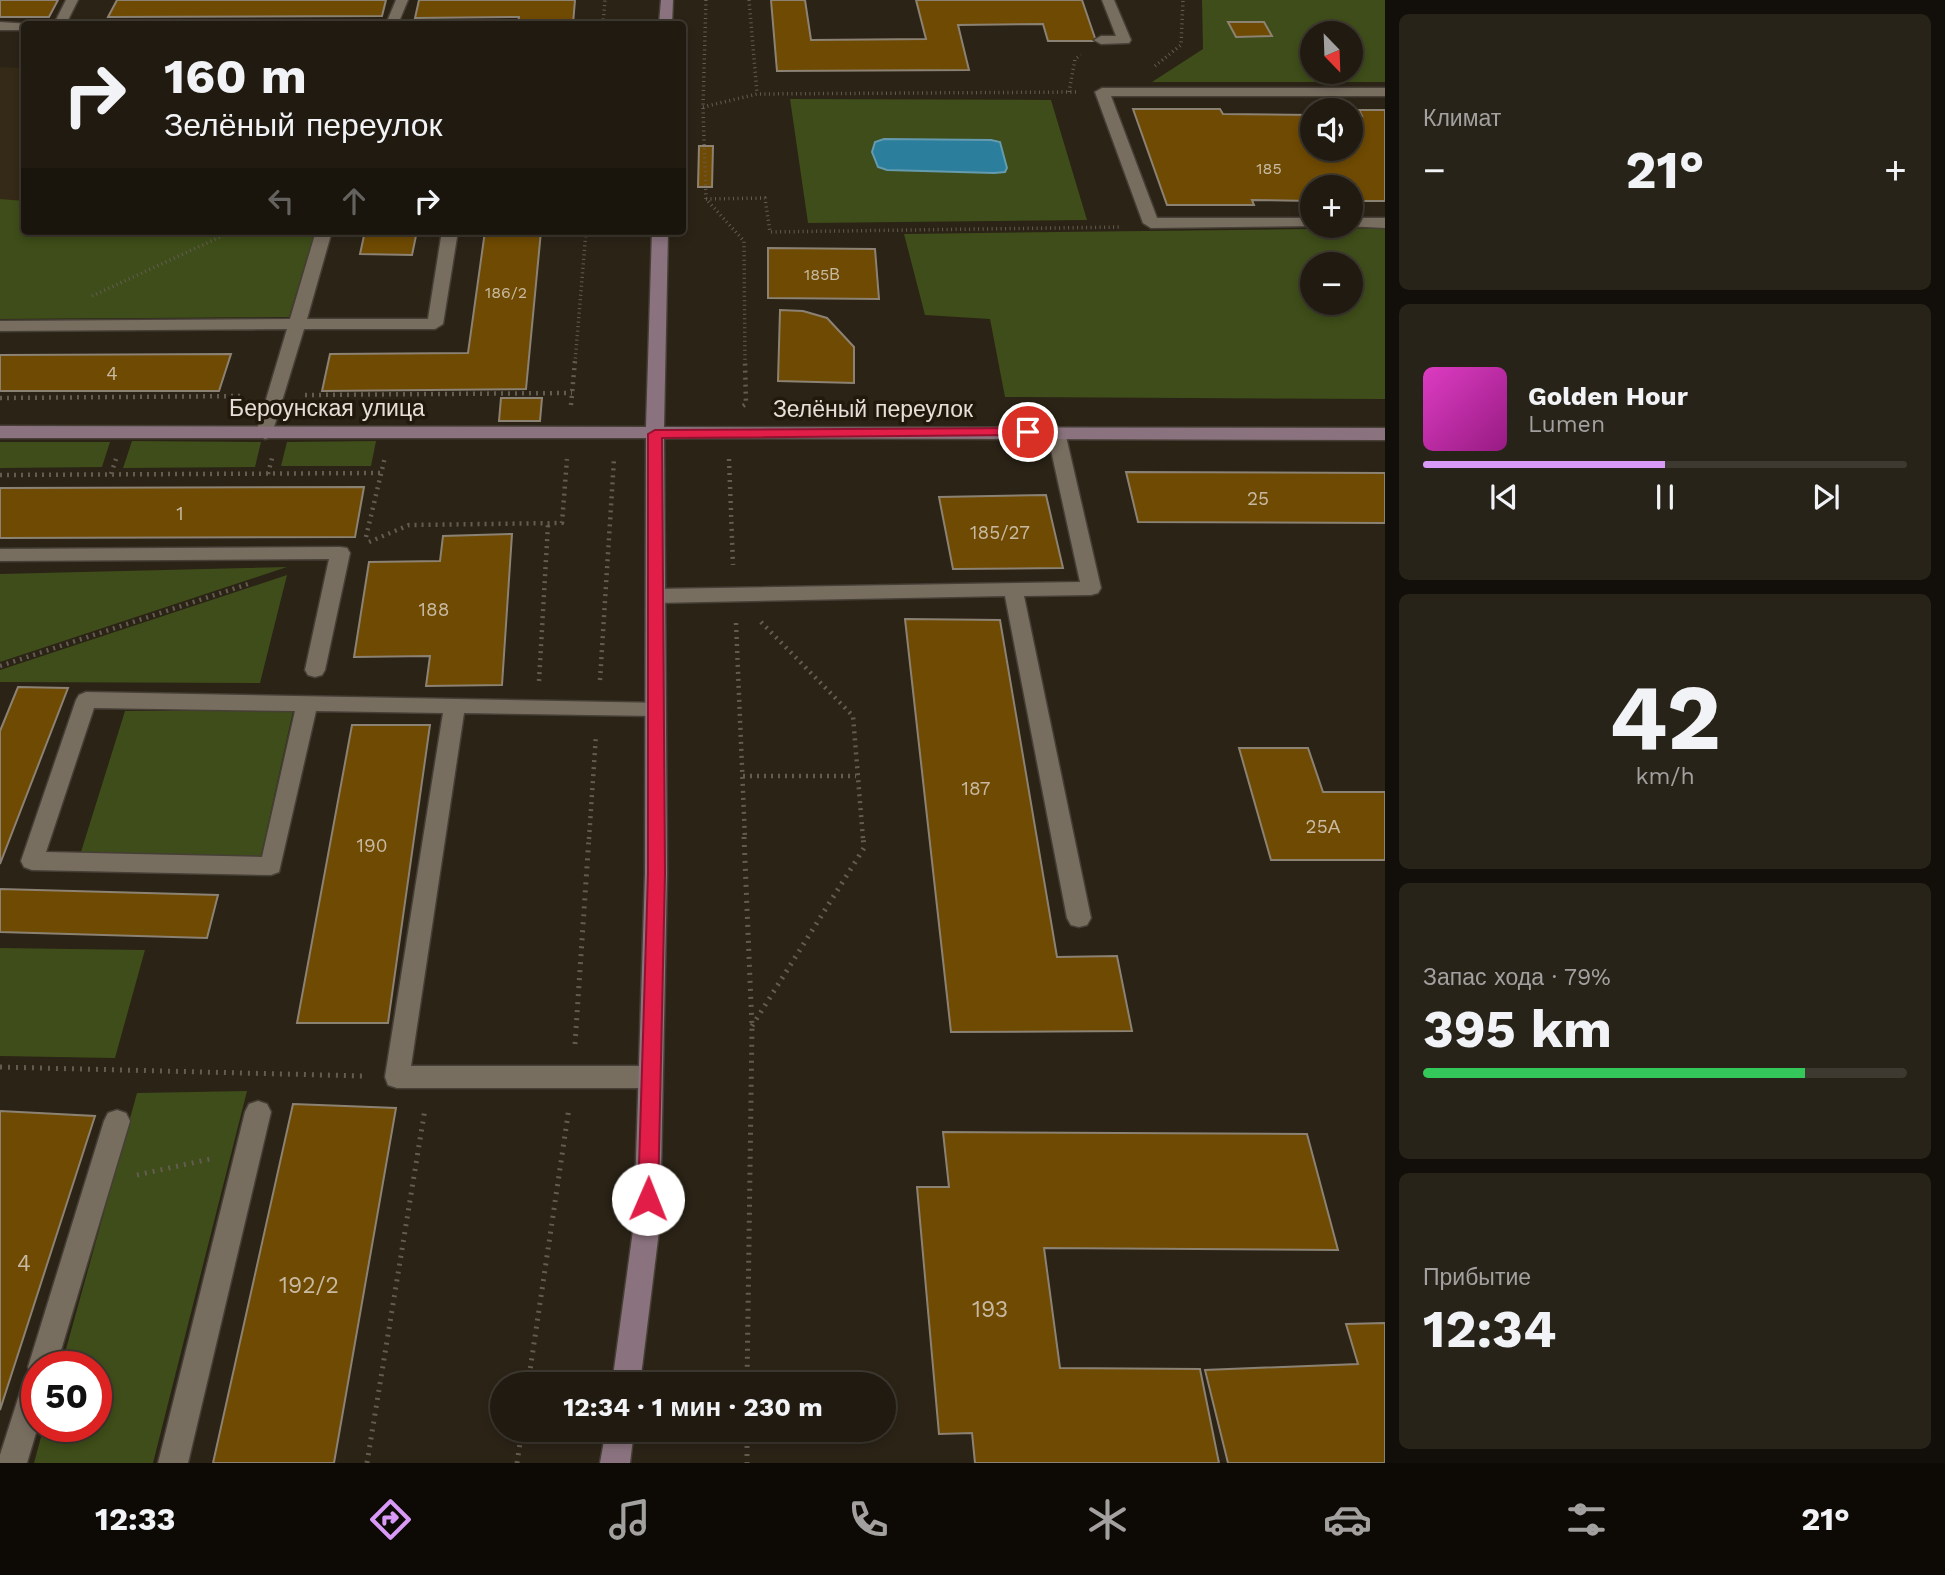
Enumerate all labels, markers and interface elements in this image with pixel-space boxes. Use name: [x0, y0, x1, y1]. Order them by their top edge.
north arrow: [1300, 21, 1363, 84]
map controls: [1300, 21, 1363, 315]
text: 160 m: [164, 47, 307, 105]
icon: right: [49, 49, 140, 140]
button: sound: [1300, 98, 1363, 161]
text: Климат: [1423, 105, 1501, 132]
text: Зелёный переулок: [164, 106, 442, 144]
text: 21°: [1625, 140, 1705, 201]
text: −: [1423, 148, 1446, 192]
text: +: [1884, 148, 1907, 192]
house number: 185: [1256, 159, 1282, 178]
button: +: [1300, 175, 1363, 238]
icon: left: [262, 182, 300, 220]
icon: ahead: [335, 182, 373, 220]
icon: right: [408, 182, 446, 220]
button: −: [1300, 252, 1363, 315]
house number: 185В: [804, 265, 840, 284]
house number: 186/2: [485, 283, 527, 302]
house number: 4: [106, 362, 118, 385]
text: Golden Hour: [1528, 381, 1688, 411]
street label: Бероунская улица: [229, 395, 425, 422]
street label: Зелёный переулок: [773, 396, 974, 423]
pin: [998, 402, 1058, 462]
text: Lumen: [1528, 411, 1605, 438]
icon: arrive: [1009, 413, 1047, 451]
icon: previous: [1485, 478, 1523, 516]
icon: pause: [1646, 478, 1684, 516]
icon: next: [1807, 478, 1845, 516]
house number: 25: [1247, 487, 1269, 510]
house number: 1: [176, 502, 184, 525]
house number: 185/27: [970, 521, 1030, 544]
house number: 188: [419, 598, 449, 621]
text: 42: [1609, 664, 1721, 771]
text: km/h: [1635, 763, 1695, 790]
house number: 187: [961, 777, 991, 800]
house number: 25А: [1306, 815, 1341, 838]
house number: 190: [357, 834, 387, 857]
text: Запас хода · 79%: [1423, 964, 1611, 991]
text: 395 km: [1423, 999, 1612, 1060]
position arrow: [611, 1162, 685, 1236]
house number: 4: [17, 1250, 31, 1277]
text: Прибытие: [1423, 1264, 1531, 1291]
house number: 192/2: [279, 1272, 339, 1299]
house number: 193: [972, 1296, 1008, 1323]
text: 12:34: [1423, 1299, 1557, 1360]
speed limit sign: 50: [21, 1351, 112, 1442]
text: 12:34 · 1 мин · 230 m: [563, 1392, 823, 1422]
icon: directions: [366, 1495, 415, 1544]
icon: music: [605, 1495, 654, 1544]
icon: phone: [844, 1495, 893, 1544]
icon: climate: [1083, 1495, 1132, 1544]
icon: car: [1323, 1495, 1372, 1544]
icon: filters: [1562, 1495, 1611, 1544]
text: 12:33: [95, 1500, 176, 1538]
text: 21°: [1801, 1500, 1850, 1538]

